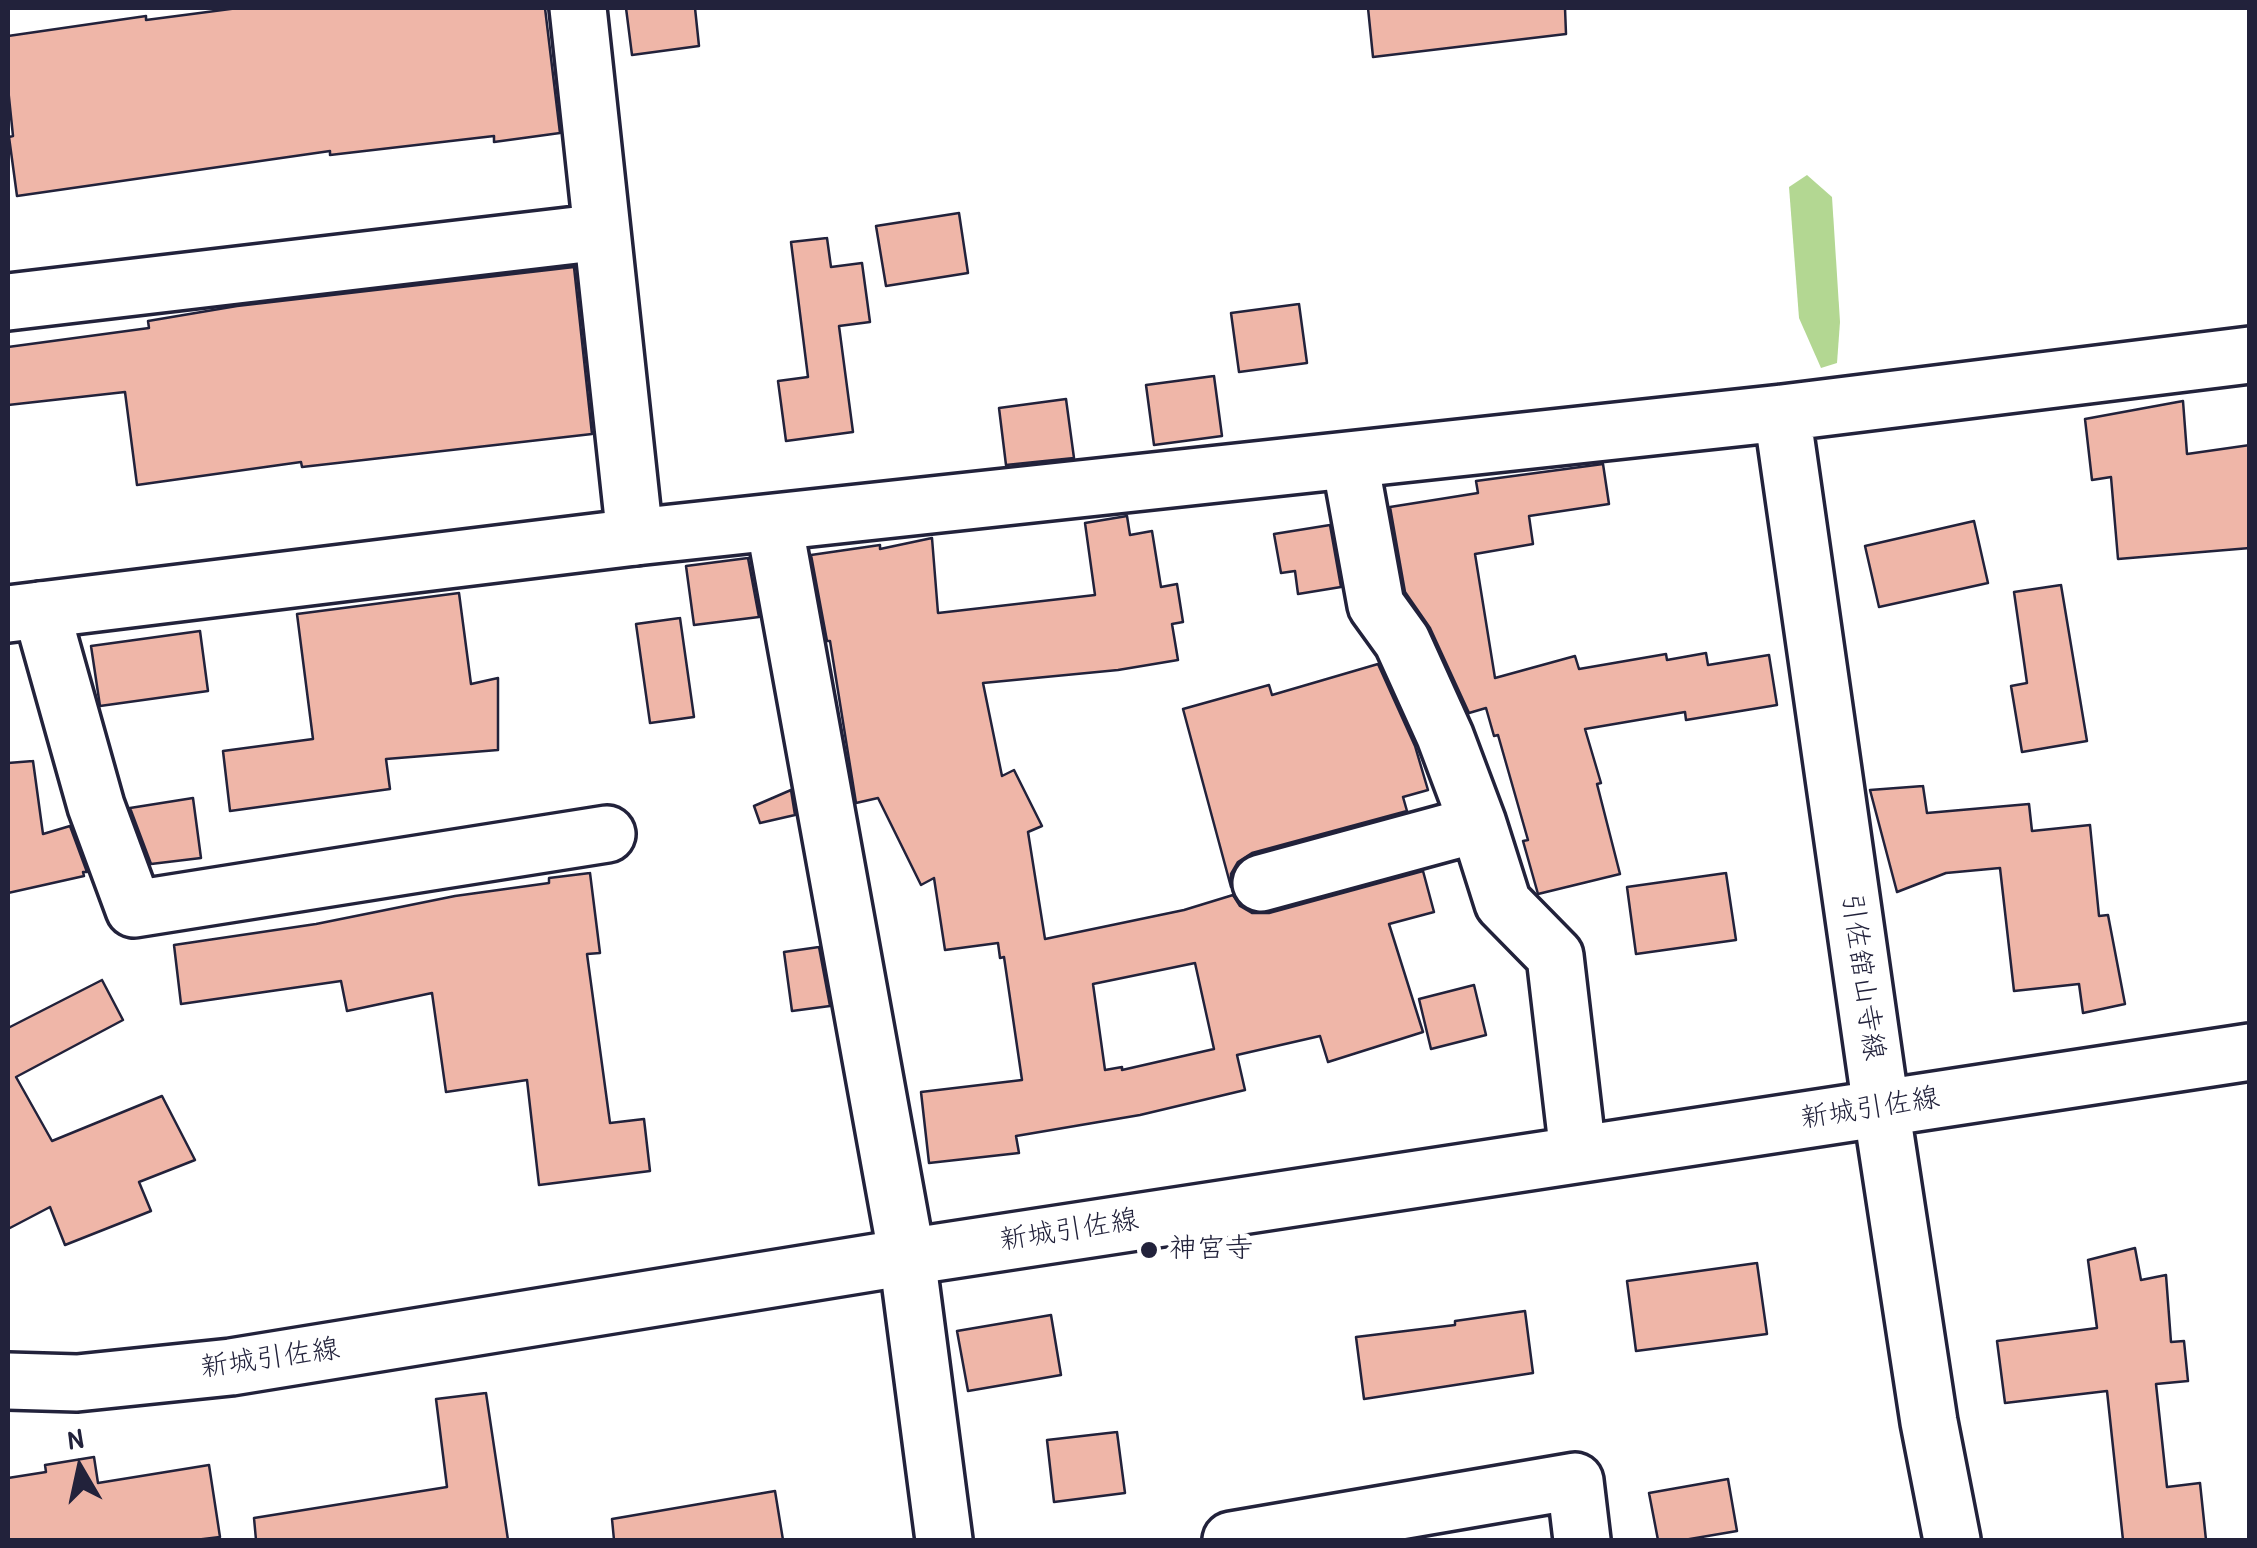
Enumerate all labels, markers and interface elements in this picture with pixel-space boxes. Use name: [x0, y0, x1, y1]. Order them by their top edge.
street label: 引佐舘山寺線: [1834, 891, 1890, 1063]
street label: 新城引佐線: [1798, 1081, 1942, 1137]
street label: 新城引佐線: [997, 1203, 1141, 1259]
place label: 神宮寺: [1169, 1233, 1253, 1267]
marker: 神宮寺: [1138, 1239, 1160, 1261]
street label: 新城引佐線: [198, 1333, 342, 1385]
north arrow: [30, 1418, 130, 1518]
text: N: [65, 1418, 86, 1458]

